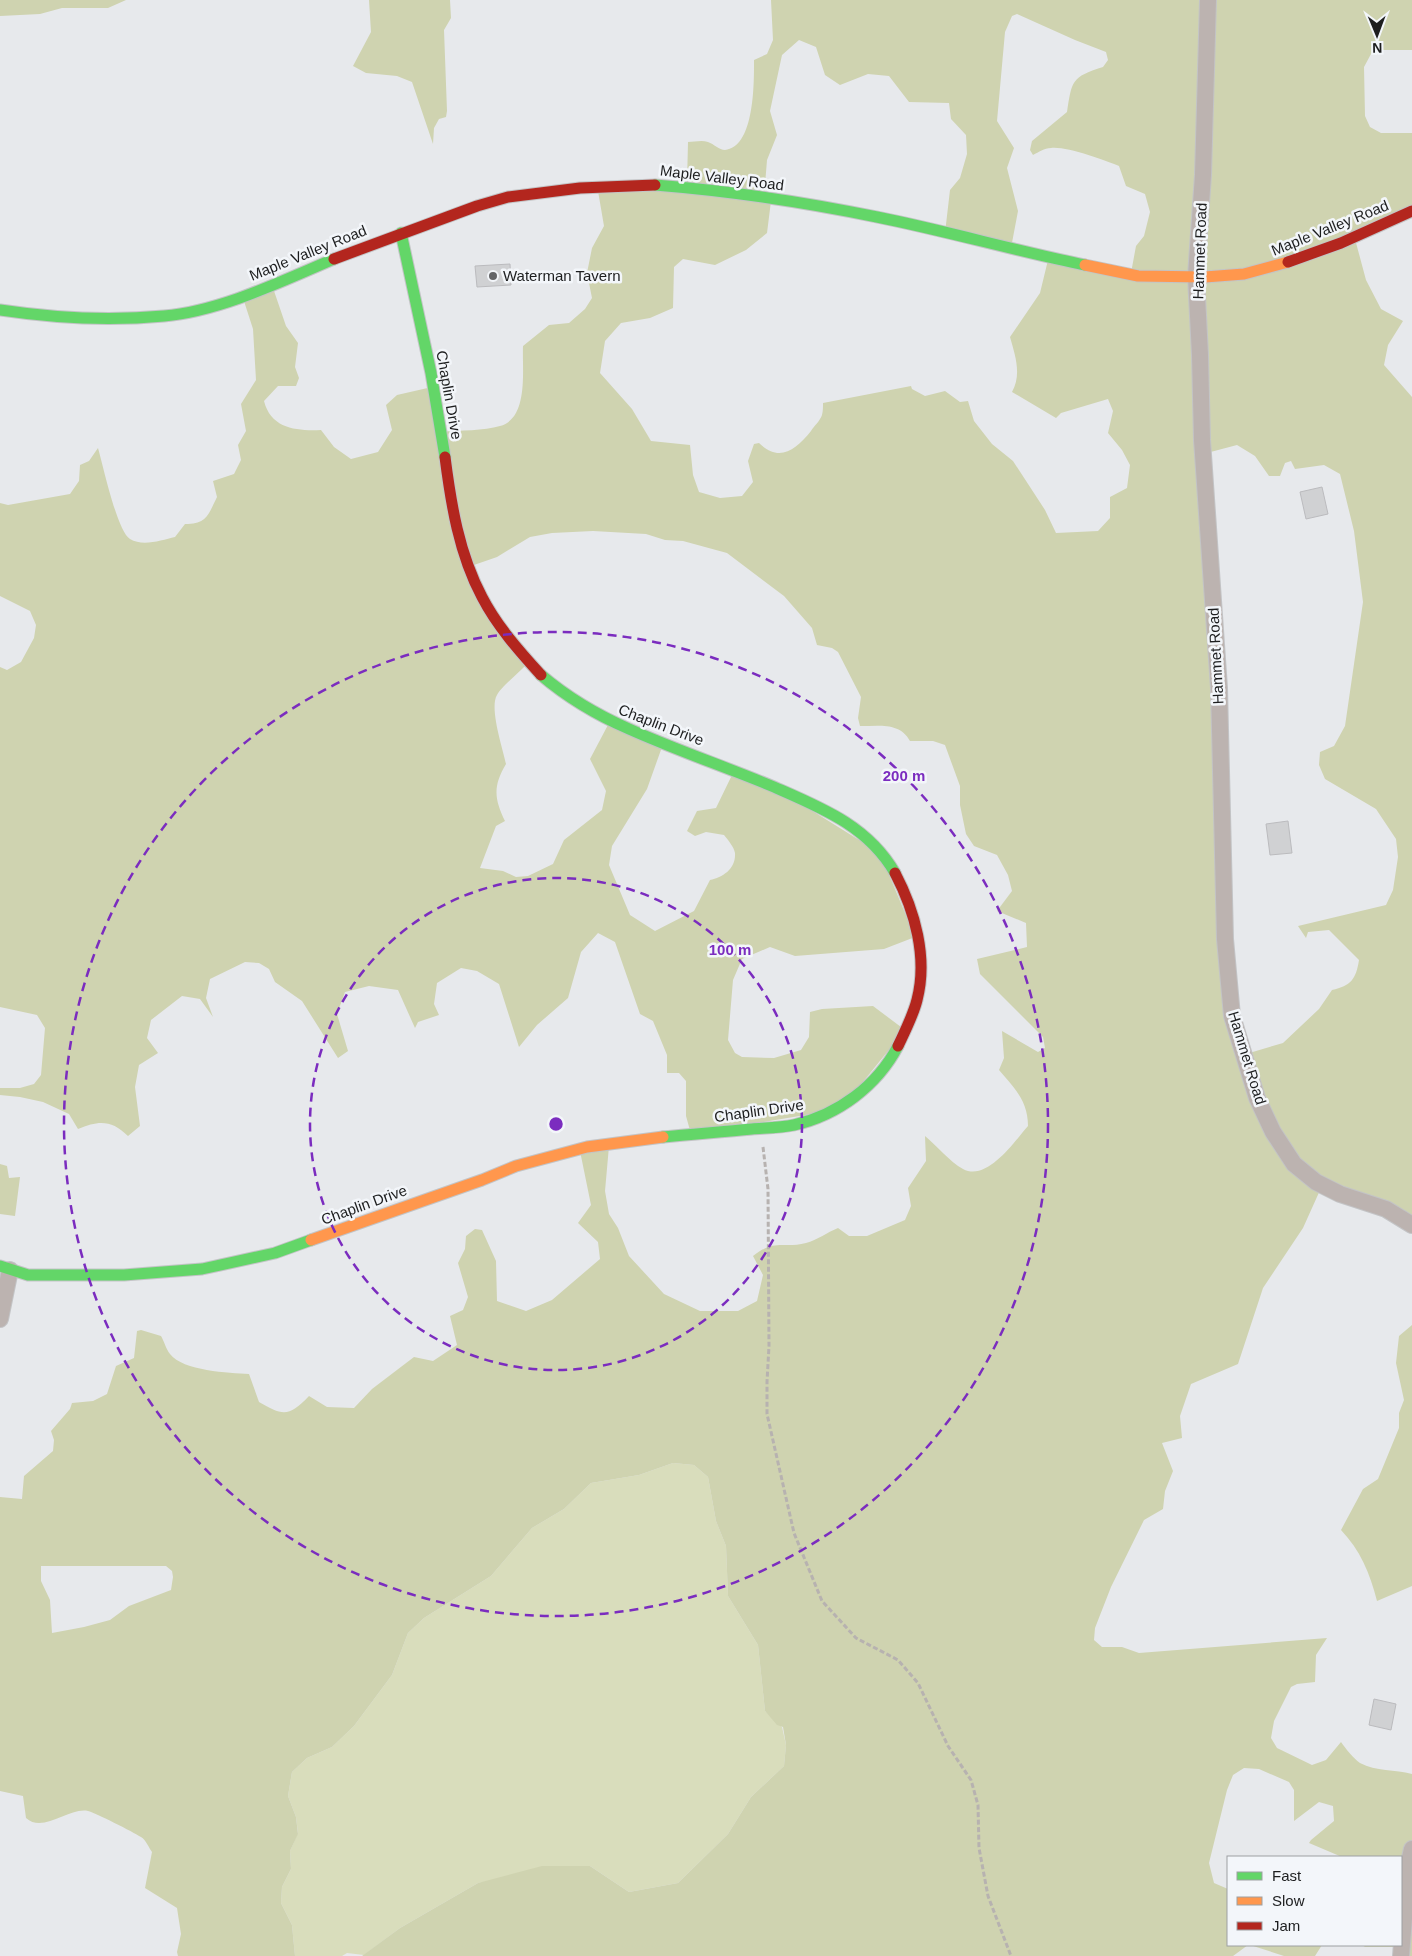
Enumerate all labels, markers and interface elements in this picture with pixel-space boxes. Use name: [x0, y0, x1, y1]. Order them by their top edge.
north arrow: [1352, 10, 1402, 60]
text: N: [1372, 40, 1382, 56]
street label: Maple Valley Road: [659, 161, 785, 194]
street label: Maple Valley Road: [1269, 196, 1391, 259]
street label: Hammet Road: [1189, 202, 1210, 300]
street label: Maple Valley Road: [247, 221, 369, 284]
place label: Waterman Tavern: [503, 267, 621, 284]
marker: Waterman Tavern: [487, 270, 499, 282]
street label: Chaplin Drive: [433, 349, 466, 441]
street label: Hammet Road: [1204, 607, 1227, 705]
street label: Chaplin Drive: [616, 700, 706, 749]
text: 200 m: [883, 767, 925, 784]
text: 100 m: [709, 941, 751, 958]
street label: Hammet Road: [1225, 1009, 1270, 1107]
street label: Chaplin Drive: [713, 1096, 805, 1125]
centre of rings: [547, 1115, 565, 1133]
street label: Chaplin Drive: [319, 1181, 409, 1228]
legend: [1227, 1856, 1402, 1946]
text: Fast: [1272, 1867, 1302, 1884]
text: Slow: [1272, 1892, 1305, 1909]
text: Jam: [1272, 1917, 1300, 1934]

